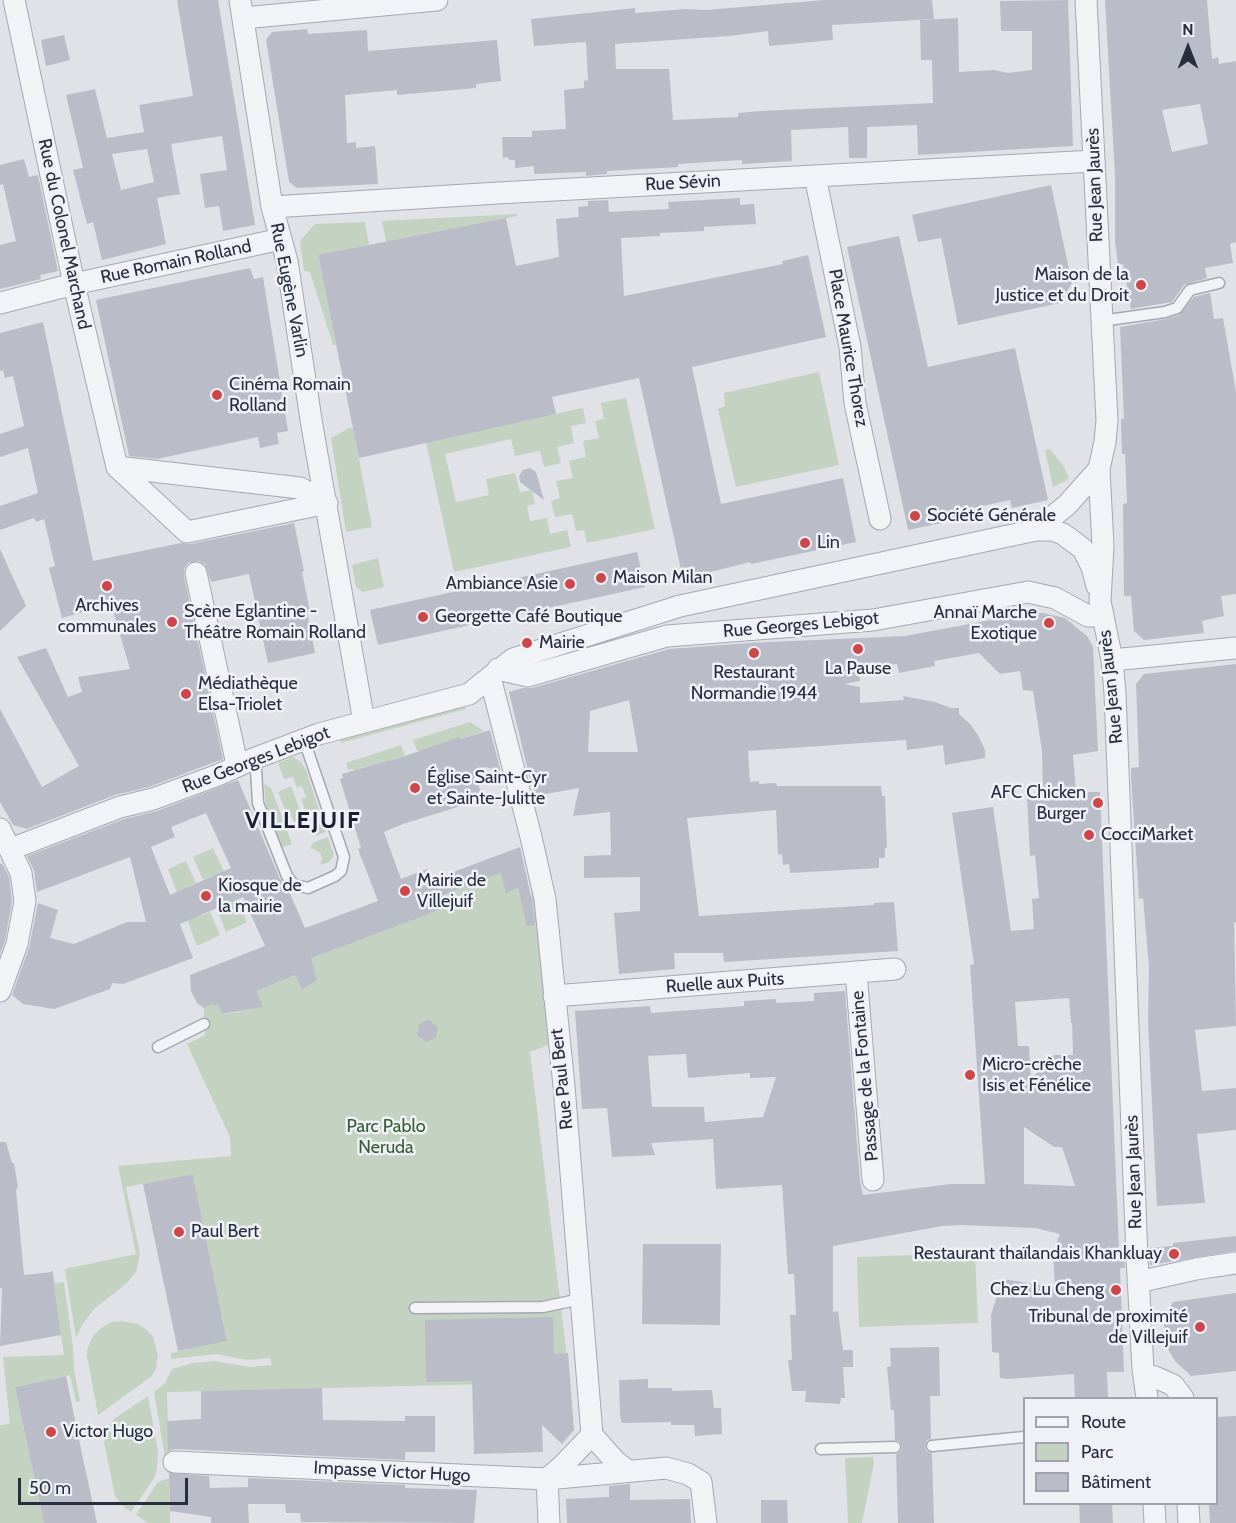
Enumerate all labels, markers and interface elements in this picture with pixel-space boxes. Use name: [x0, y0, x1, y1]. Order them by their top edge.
north arrow: [1158, 18, 1218, 78]
text: N: [1182, 20, 1194, 39]
street label: Rue Jean Jaurès: [1082, 128, 1108, 242]
street label: Rue du Colonel Marchand: [33, 137, 95, 331]
street label: Rue Sévin: [645, 170, 721, 196]
street label: Rue Eugène Varlin: [265, 221, 313, 359]
street label: Rue Romain Rolland: [99, 235, 253, 289]
place label: Maison de la Justice et du Droit: [996, 264, 1129, 306]
street label: Place Maurice Thorez: [823, 267, 873, 429]
marker: Maison de la Justice et du Droit: [1134, 278, 1148, 292]
place label: Cinéma Romain Rolland: [229, 374, 351, 416]
marker: Cinéma Romain Rolland: [210, 388, 224, 402]
place label: Société Générale: [927, 505, 1056, 527]
marker: Société Générale: [908, 509, 922, 523]
place label: Lin: [817, 532, 840, 554]
marker: Lin: [798, 536, 812, 550]
place label: Maison Milan: [613, 567, 713, 589]
marker: Maison Milan: [594, 571, 608, 585]
place label: Ambiance Asie: [446, 573, 558, 595]
marker: Ambiance Asie: [563, 577, 577, 591]
marker: Archives communales: [100, 579, 114, 593]
place label: Archives communales: [58, 595, 156, 638]
place label: Scène Eglantine - Théâtre Romain Rolland: [184, 601, 366, 644]
place label: Annaï Marche Exotique: [934, 602, 1037, 644]
place label: Georgette Café Boutique: [435, 606, 623, 628]
street label: Rue Georges Lebigot: [722, 607, 880, 643]
marker: Georgette Café Boutique: [416, 610, 430, 624]
marker: Scène Eglantine - Théâtre Romain Rolland: [165, 615, 179, 629]
marker: Annaï Marche Exotique: [1042, 616, 1056, 630]
street label: Rue Jean Jaurès: [1094, 629, 1128, 745]
place label: Mairie: [539, 632, 585, 654]
marker: Mairie: [520, 636, 534, 650]
marker: La Pause: [851, 642, 865, 656]
marker: Restaurant Normandie 1944: [747, 646, 761, 660]
place label: La Pause: [825, 658, 891, 680]
place label: Restaurant Normandie 1944: [691, 662, 817, 704]
place label: Médiathèque Elsa-Triolet: [198, 673, 298, 716]
marker: Médiathèque Elsa-Triolet: [179, 687, 193, 701]
street label: Rue Georges Lebigot: [179, 722, 333, 798]
place label: Église Saint-Cyr et Sainte-Julitte: [427, 767, 547, 810]
marker: Église Saint-Cyr et Sainte-Julitte: [408, 781, 422, 795]
place label: AFC Chicken Burger: [991, 782, 1086, 824]
marker: AFC Chicken Burger: [1091, 796, 1105, 810]
district label: VILLEJUIF: [245, 807, 361, 835]
place label: CocciMarket: [1101, 824, 1193, 846]
marker: CocciMarket: [1082, 828, 1096, 842]
place label: Mairie de Villejuif: [417, 870, 486, 912]
place label: Kiosque de la mairie: [218, 875, 302, 918]
marker: Mairie de Villejuif: [398, 884, 412, 898]
marker: Kiosque de la mairie: [199, 889, 213, 903]
street label: Ruelle aux Puits: [665, 968, 785, 998]
street label: Passage de la Fontaine: [847, 990, 883, 1162]
street label: Rue Paul Bert: [546, 1027, 578, 1131]
place label: Micro-crèche Isis et Fénélice: [982, 1054, 1091, 1096]
marker: Micro-crèche Isis et Fénélice: [963, 1068, 977, 1082]
street label: Rue Jean Jaurès: [1121, 1115, 1147, 1229]
park label: Parc Pablo Neruda: [346, 1116, 426, 1158]
place label: Paul Bert: [191, 1221, 259, 1243]
marker: Paul Bert: [172, 1225, 186, 1239]
place label: Restaurant thaïlandais Khankluay: [914, 1243, 1162, 1265]
marker: Restaurant thaïlandais Khankluay: [1167, 1247, 1181, 1261]
place label: Chez Lu Cheng: [990, 1279, 1104, 1301]
marker: Chez Lu Cheng: [1109, 1283, 1123, 1297]
place label: Tribunal de proximité de Villejuif: [1029, 1306, 1188, 1348]
marker: Tribunal de proximité de Villejuif: [1193, 1320, 1207, 1334]
legend: [1023, 1397, 1218, 1505]
text: Route: [1081, 1411, 1126, 1433]
place label: Victor Hugo: [63, 1421, 153, 1443]
marker: Victor Hugo: [44, 1425, 58, 1439]
text: Parc: [1081, 1441, 1113, 1463]
street label: Impasse Victor Hugo: [313, 1457, 471, 1487]
scale bar: [21, 1466, 190, 1504]
text: Bâtiment: [1081, 1471, 1151, 1493]
text: 50 m: [29, 1477, 71, 1499]

